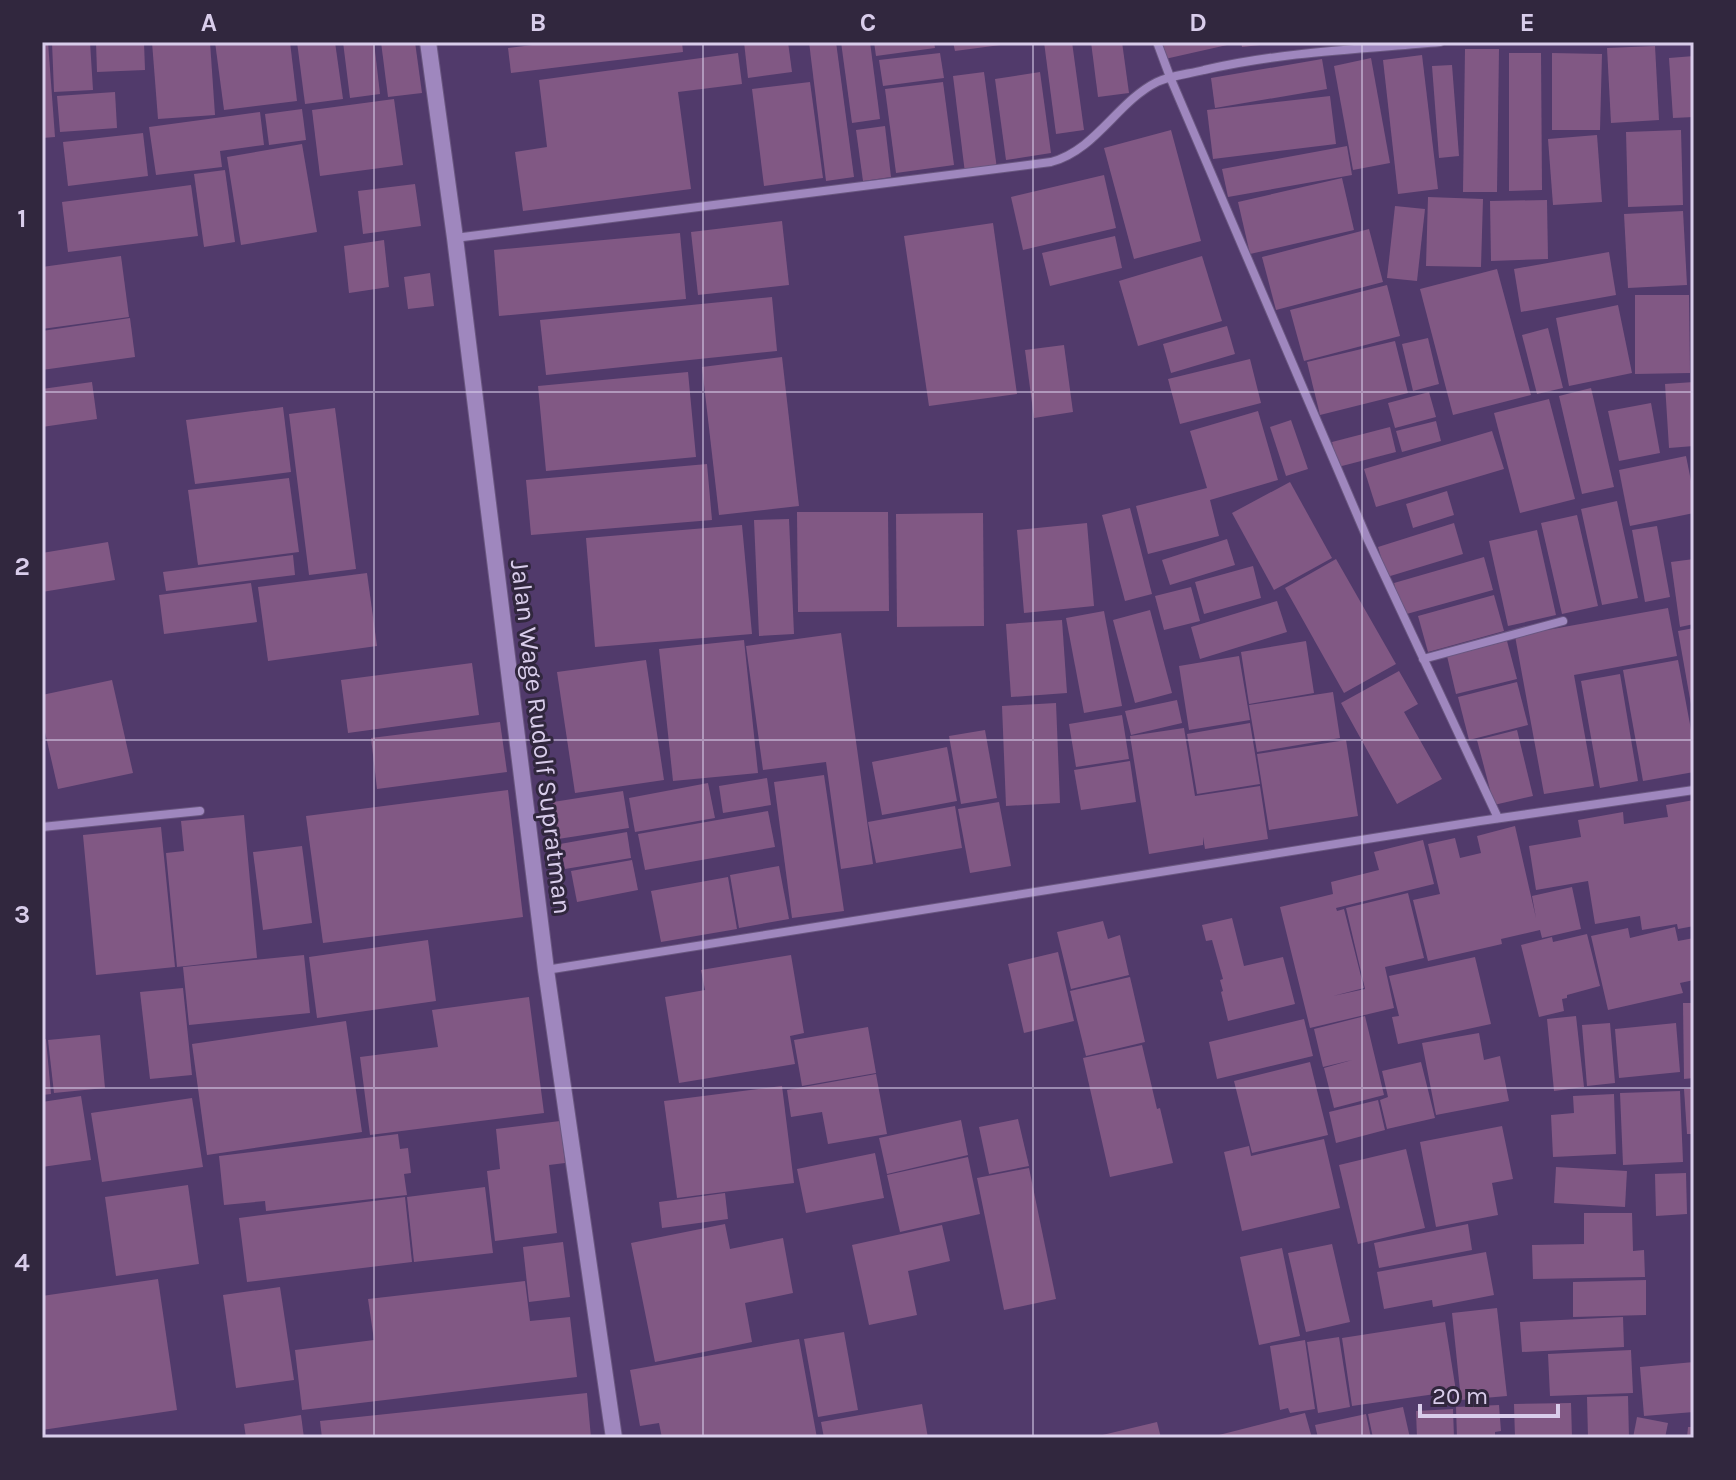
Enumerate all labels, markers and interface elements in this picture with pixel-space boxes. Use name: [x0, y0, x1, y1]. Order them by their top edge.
text: A: [201, 7, 217, 38]
text: B: [530, 7, 546, 38]
text: C: [860, 7, 876, 38]
text: D: [1189, 7, 1207, 38]
text: E: [1519, 7, 1535, 38]
text: 1: [17, 203, 27, 234]
text: 2: [14, 551, 30, 582]
street label: Jalan Wage Rudolf Supratman: [504, 558, 578, 916]
text: 3: [14, 899, 30, 930]
text: 4: [14, 1247, 30, 1278]
scale bar: [1420, 1368, 1558, 1418]
text: 20 m: [1432, 1382, 1488, 1410]

